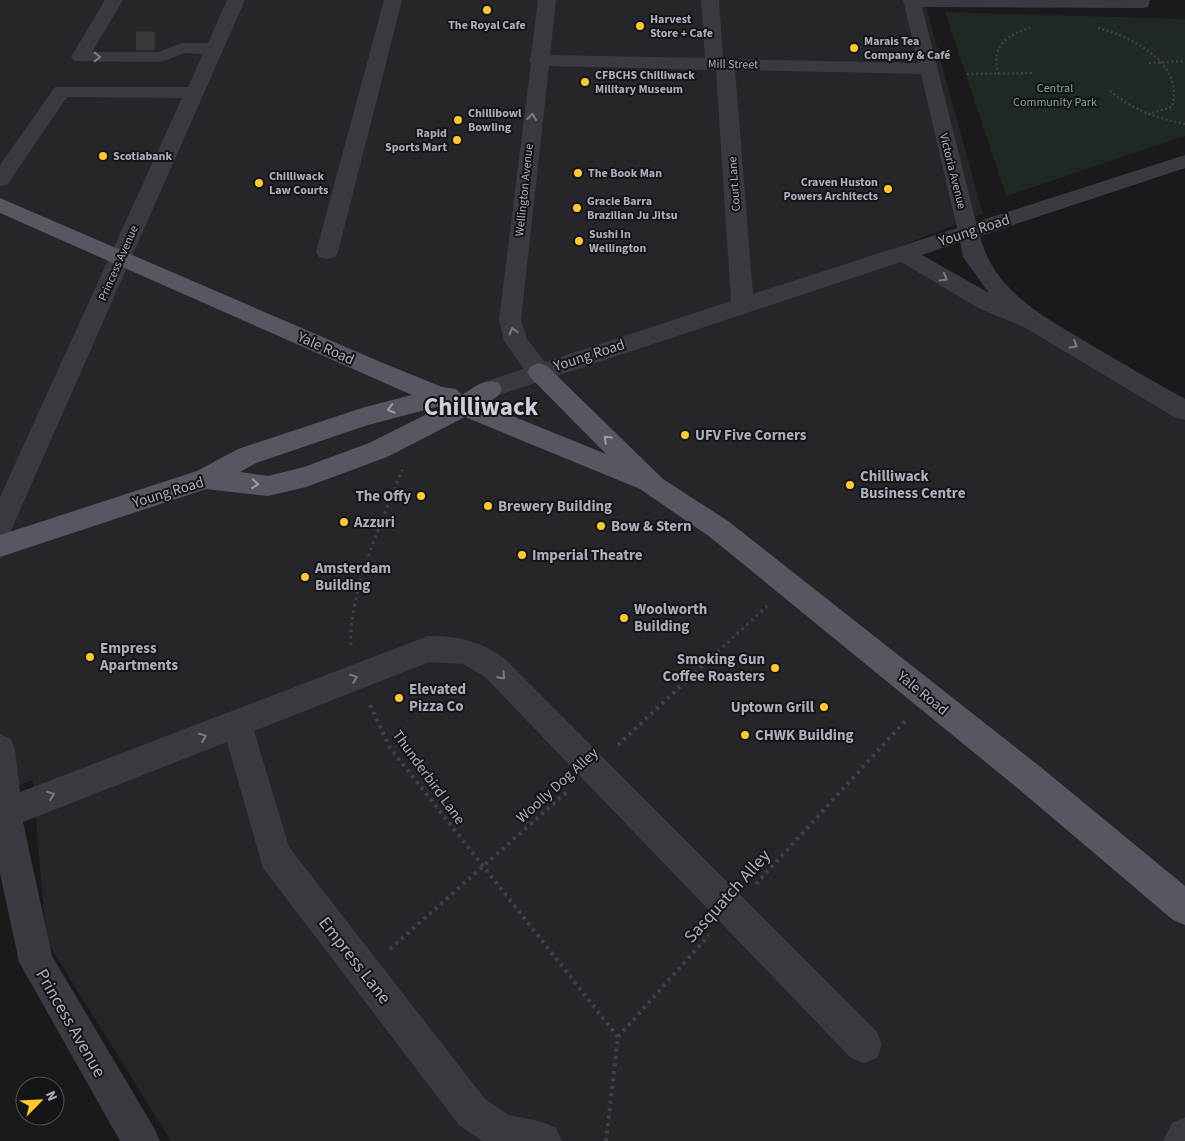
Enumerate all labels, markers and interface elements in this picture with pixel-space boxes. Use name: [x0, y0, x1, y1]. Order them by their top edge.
marker: The Royal Cafe: [481, 4, 493, 16]
place label: Harvest Store + Cafe: [650, 11, 713, 42]
place label: The Royal Cafe: [448, 17, 526, 34]
marker: Harvest Store + Cafe: [634, 20, 646, 32]
place label: Marais Tea Company & Café: [864, 33, 950, 64]
marker: Marais Tea Company & Café: [848, 42, 860, 54]
one-way arrow: [94, 52, 102, 62]
street label: Mill Street: [708, 56, 758, 73]
place label: CFBCHS Chilliwack Military Museum: [595, 67, 695, 98]
marker: CFBCHS Chilliwack Military Museum: [579, 76, 591, 88]
park label: Central Community Park: [1013, 80, 1097, 111]
place label: Chillibowl Bowling: [468, 105, 522, 136]
one-way arrow: [526, 113, 537, 121]
marker: Chillibowl Bowling: [452, 114, 464, 126]
place label: Rapid Sports Mart: [385, 125, 447, 156]
street label: Victoria Avenue: [935, 131, 970, 211]
marker: Rapid Sports Mart: [451, 134, 463, 146]
street label: Wellington Avenue: [511, 143, 538, 237]
place label: Scotiabank: [113, 148, 172, 165]
marker: Scotiabank: [97, 150, 109, 162]
street label: Court Lane: [724, 156, 745, 212]
place label: The Book Man: [588, 165, 662, 182]
marker: The Book Man: [572, 167, 584, 179]
place label: Chilliwack Law Courts: [269, 168, 328, 199]
place label: Craven Huston Powers Architects: [784, 174, 878, 205]
marker: Chilliwack Law Courts: [253, 177, 265, 189]
marker: Craven Huston Powers Architects: [882, 183, 894, 195]
place label: Gracie Barra Brazilian Ju Jitsu: [587, 193, 678, 224]
marker: Gracie Barra Brazilian Ju Jitsu: [571, 202, 583, 214]
street label: Young Road: [935, 209, 1012, 252]
street label: Princess Avenue: [94, 223, 143, 304]
place label: Sushi In Wellington: [589, 226, 646, 257]
marker: Sushi In Wellington: [573, 235, 585, 247]
one-way arrow: [939, 271, 948, 281]
street label: Yale Road: [293, 326, 358, 370]
one-way arrow: [509, 327, 519, 335]
street label: Young Road: [550, 334, 627, 377]
one-way arrow: [1069, 339, 1078, 349]
district label: Chilliwack: [424, 389, 539, 425]
one-way arrow: [387, 404, 395, 414]
place label: UFV Five Corners: [695, 425, 807, 446]
marker: UFV Five Corners: [679, 429, 691, 441]
one-way arrow: [603, 436, 612, 445]
place label: Chilliwack Business Centre: [860, 466, 966, 504]
street label: Young Road: [129, 472, 206, 514]
one-way arrow: [251, 478, 259, 489]
marker: Chilliwack Business Centre: [844, 479, 856, 491]
place label: The Offy: [355, 486, 411, 507]
marker: The Offy: [415, 490, 427, 502]
place label: Brewery Building: [498, 496, 612, 517]
marker: Brewery Building: [482, 500, 494, 512]
place label: Azzuri: [353, 512, 395, 533]
marker: Azzuri: [338, 516, 350, 528]
place label: Bow & Stern: [611, 516, 692, 537]
marker: Bow & Stern: [595, 520, 607, 532]
place label: Imperial Theatre: [532, 545, 643, 566]
marker: Imperial Theatre: [516, 549, 528, 561]
place label: Amsterdam Building: [314, 558, 391, 596]
marker: Amsterdam Building: [299, 571, 311, 583]
place label: Woolworth Building: [634, 599, 707, 637]
marker: Woolworth Building: [618, 612, 630, 624]
place label: Empress Apartments: [99, 638, 178, 676]
place label: Smoking Gun Coffee Roasters: [663, 649, 765, 687]
marker: Empress Apartments: [84, 651, 96, 663]
marker: Smoking Gun Coffee Roasters: [769, 662, 781, 674]
street label: Yale Road: [892, 666, 953, 720]
one-way arrow: [497, 670, 506, 679]
one-way arrow: [349, 674, 358, 684]
place label: Elevated Pizza Co: [409, 679, 466, 717]
marker: Elevated Pizza Co: [393, 692, 405, 704]
place label: Uptown Grill: [731, 697, 815, 718]
marker: Uptown Grill: [818, 701, 830, 713]
place label: CHWK Building: [755, 725, 854, 746]
street label: Thunderbird Lane: [387, 726, 470, 829]
marker: CHWK Building: [739, 729, 751, 741]
one-way arrow: [198, 732, 206, 742]
street label: Woolly Dog Alley: [512, 743, 603, 828]
one-way arrow: [46, 791, 55, 801]
street label: Sasquatch Alley: [678, 843, 777, 949]
street label: Empress Lane: [313, 911, 397, 1009]
street label: Princess Avenue: [29, 964, 112, 1082]
north arrow: [15, 1076, 65, 1126]
text: N: [40, 1088, 62, 1104]

